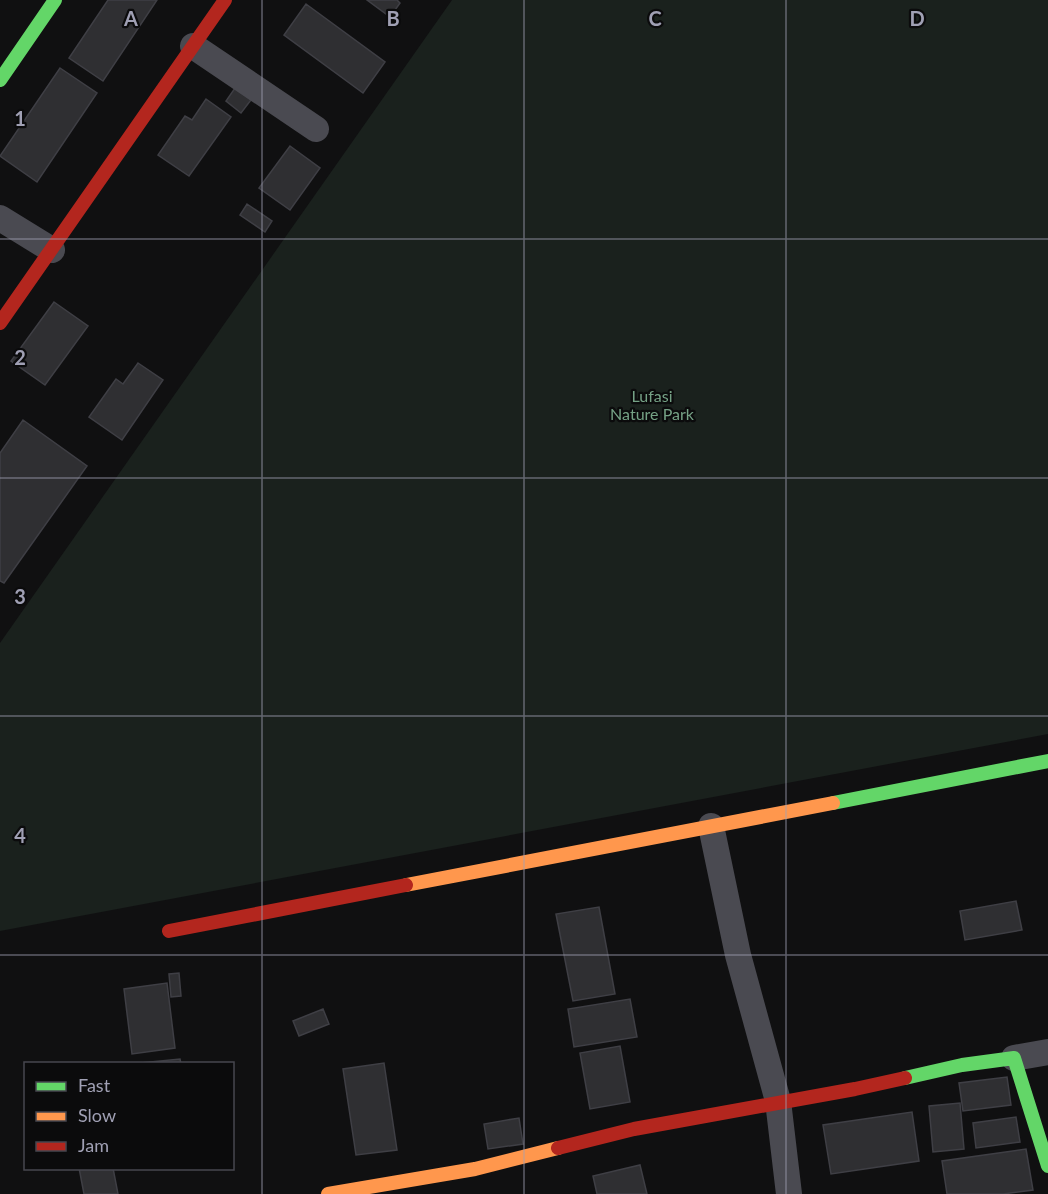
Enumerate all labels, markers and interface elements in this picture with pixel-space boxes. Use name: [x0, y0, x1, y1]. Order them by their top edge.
text: A: [123, 6, 138, 30]
text: B: [386, 6, 400, 30]
text: C: [648, 6, 662, 30]
text: D: [909, 6, 925, 30]
text: 1: [14, 106, 26, 130]
text: 2: [14, 345, 26, 369]
park label: Lufasi Nature Park: [610, 386, 695, 423]
text: 3: [14, 584, 26, 608]
text: 4: [14, 823, 26, 847]
legend: [24, 1062, 234, 1170]
text: Fast: [78, 1074, 111, 1096]
text: Slow: [78, 1104, 116, 1126]
text: Jam: [78, 1134, 109, 1156]

